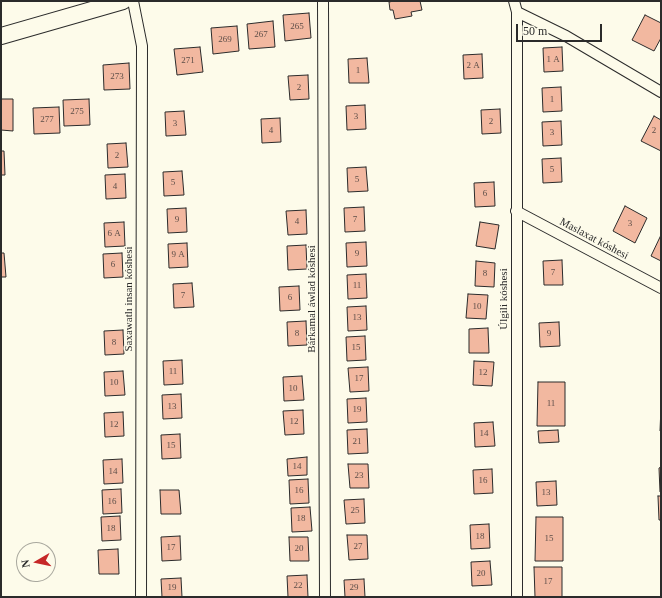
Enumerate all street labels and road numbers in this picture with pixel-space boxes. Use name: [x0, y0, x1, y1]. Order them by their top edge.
street label: Maslaxat kóshesi: [557, 215, 631, 263]
street label: Bárkamal áwlad kóshesi: [305, 245, 319, 353]
street label: Saxawatlı insan kóshesi: [122, 246, 136, 352]
street label: Úlgili kóshesi: [497, 268, 511, 330]

